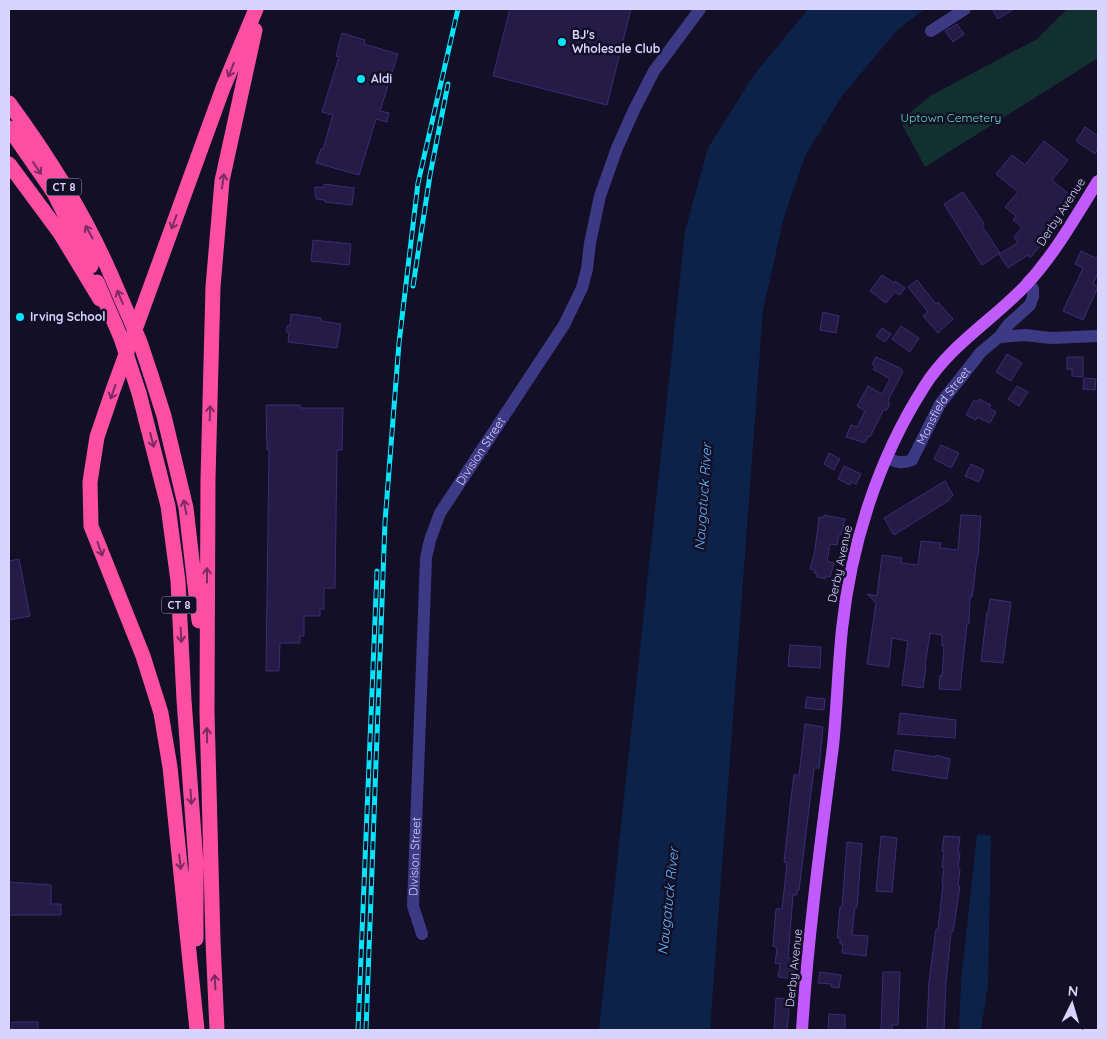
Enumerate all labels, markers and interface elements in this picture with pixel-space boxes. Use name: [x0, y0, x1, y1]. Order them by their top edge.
place label: BJ's Wholesale Club: [572, 27, 661, 56]
marker: BJ's Wholesale Club: [556, 36, 568, 48]
one-way arrow: [225, 62, 235, 77]
place label: Aldi: [371, 71, 392, 86]
marker: Aldi: [355, 73, 367, 85]
park label: Uptown Cemetery: [901, 110, 1001, 125]
one-way arrow: [32, 161, 42, 175]
one-way arrow: [218, 173, 228, 189]
street label: Derby Avenue: [1033, 175, 1088, 249]
road number: CT 8: [46, 178, 82, 196]
one-way arrow: [169, 214, 178, 230]
one-way arrow: [84, 224, 94, 239]
one-way arrow: [115, 290, 125, 305]
place label: Irving School: [30, 309, 106, 324]
marker: Irving School: [14, 311, 26, 323]
street label: Mansfield Street: [913, 364, 973, 447]
one-way arrow: [108, 383, 117, 399]
one-way arrow: [205, 405, 214, 421]
street label: Division Street: [452, 414, 508, 488]
one-way arrow: [148, 431, 157, 447]
water label: Naugatuck River: [690, 441, 716, 551]
one-way arrow: [180, 499, 190, 515]
street label: Derby Avenue: [824, 524, 855, 604]
one-way arrow: [96, 541, 105, 556]
one-way arrow: [202, 568, 212, 584]
road number: CT 8: [162, 596, 196, 614]
one-way arrow: [176, 626, 185, 642]
one-way arrow: [203, 727, 212, 743]
one-way arrow: [186, 788, 196, 804]
street label: Division Street: [405, 817, 423, 896]
water label: Naugatuck River: [653, 845, 683, 956]
one-way arrow: [175, 854, 185, 870]
street label: Derby Avenue: [782, 928, 805, 1008]
one-way arrow: [210, 974, 219, 990]
north arrow: [1047, 979, 1097, 1029]
text: N: [1067, 982, 1079, 1000]

